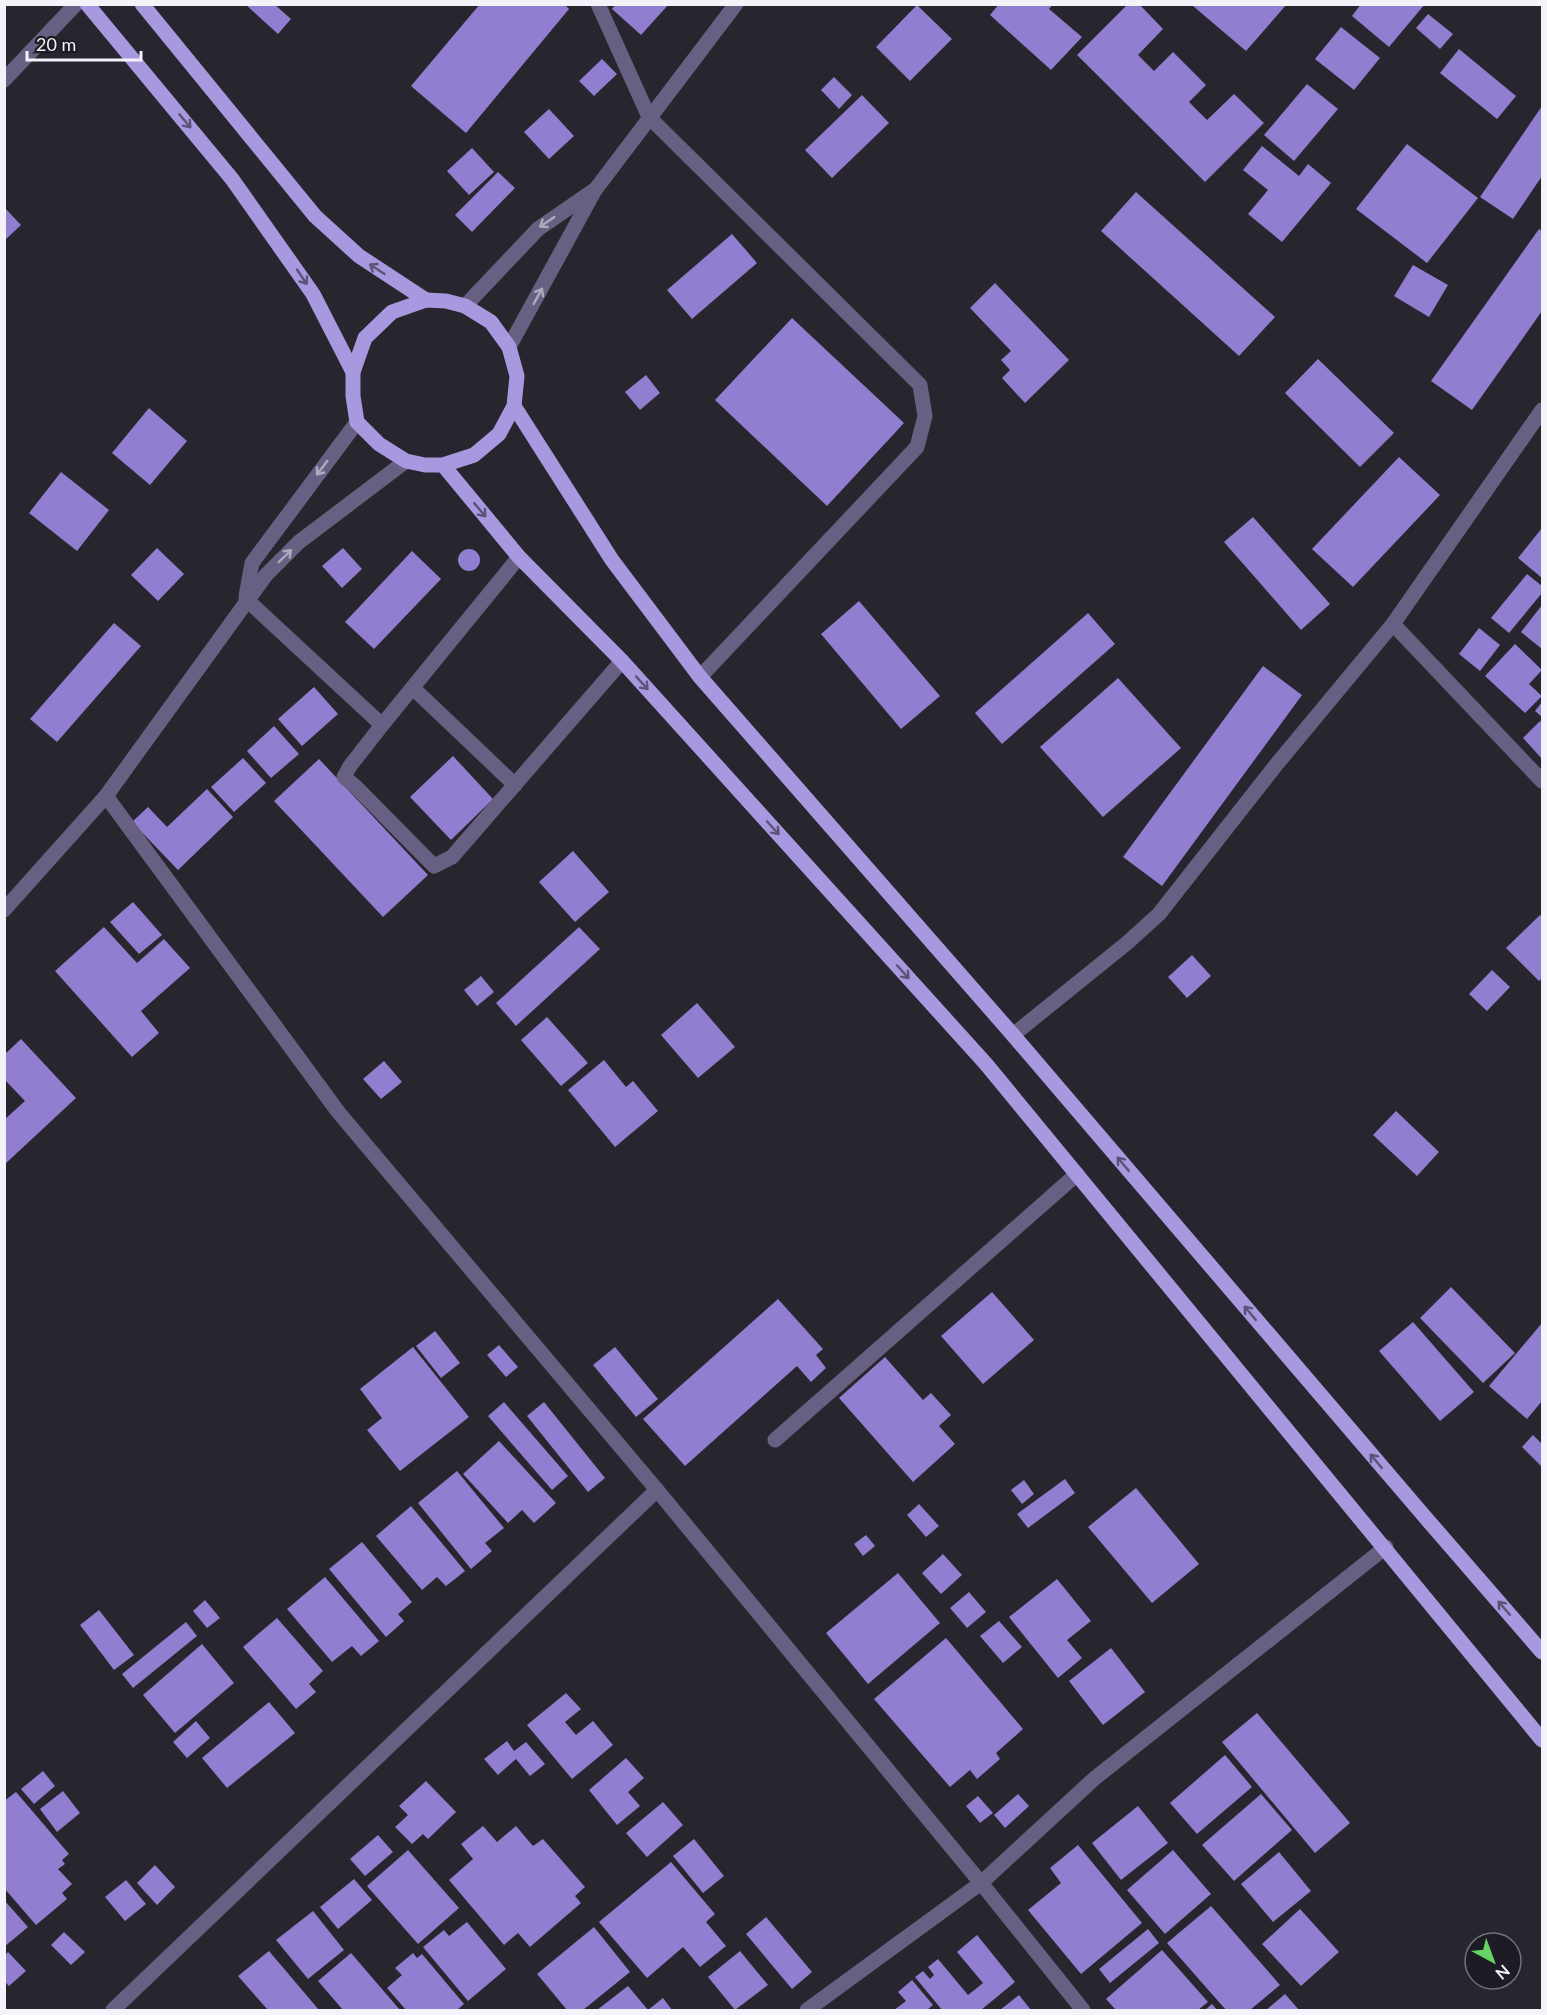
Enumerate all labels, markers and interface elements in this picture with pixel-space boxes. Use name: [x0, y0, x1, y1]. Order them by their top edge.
scale bar: [27, 24, 141, 62]
text: 20 m: [36, 33, 76, 55]
one-way arrow: [178, 113, 191, 129]
one-way arrow: [539, 217, 556, 229]
one-way arrow: [369, 262, 386, 275]
one-way arrow: [295, 269, 308, 286]
one-way arrow: [532, 288, 544, 305]
one-way arrow: [315, 460, 328, 476]
one-way arrow: [473, 502, 487, 517]
one-way arrow: [277, 549, 292, 563]
one-way arrow: [635, 675, 649, 690]
one-way arrow: [766, 820, 780, 835]
one-way arrow: [896, 964, 910, 979]
one-way arrow: [1116, 1157, 1130, 1172]
one-way arrow: [1243, 1306, 1257, 1321]
one-way arrow: [1370, 1453, 1383, 1469]
one-way arrow: [1497, 1601, 1511, 1616]
north arrow: [1463, 1931, 1523, 1991]
text: N: [1492, 1961, 1514, 1984]

